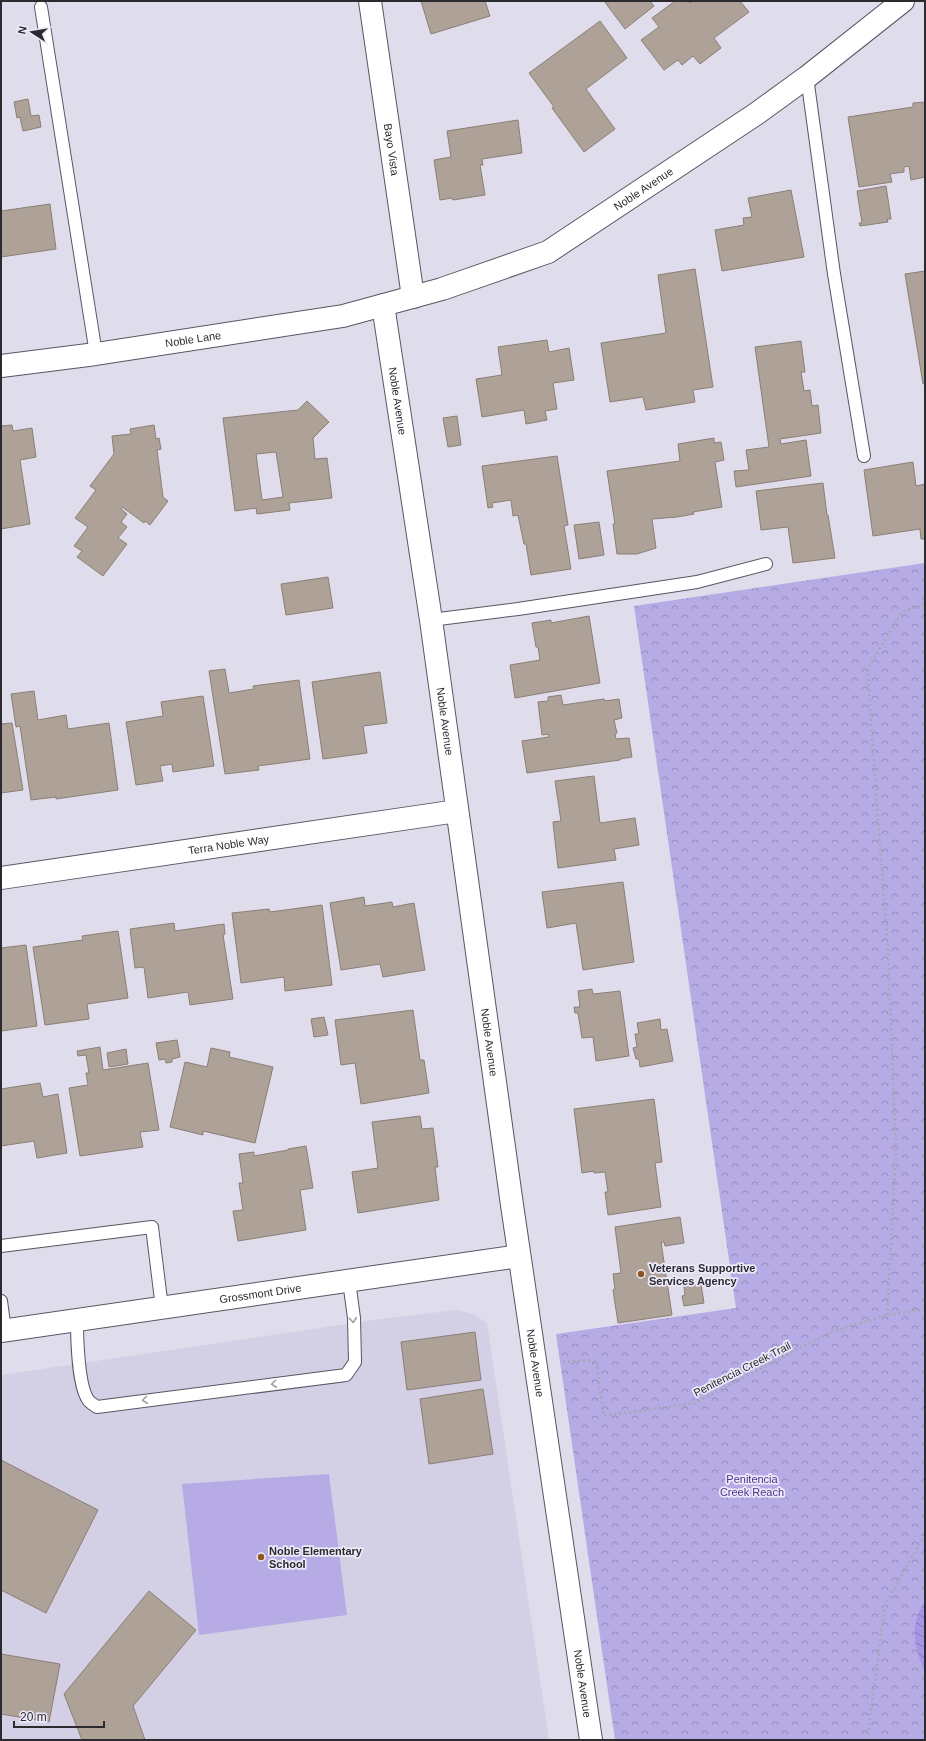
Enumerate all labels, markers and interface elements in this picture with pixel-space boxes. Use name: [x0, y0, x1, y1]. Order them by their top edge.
north arrow: [12, 12, 52, 52]
text: N: [16, 25, 29, 35]
street label: Bayo Vista: [382, 123, 401, 177]
street label: Noble Avenue: [612, 165, 675, 213]
street label: Noble Lane: [164, 329, 222, 349]
street label: Noble Avenue: [387, 366, 409, 436]
street label: Noble Avenue: [434, 687, 456, 756]
street label: Terra Noble Way: [187, 833, 270, 856]
street label: Noble Avenue: [479, 1008, 500, 1077]
place label: Veterans Supportive Services Agency: [649, 1262, 755, 1287]
marker: Veterans Supportive Services Agency: [636, 1269, 646, 1279]
street label: Grossmont Drive: [219, 1282, 302, 1305]
one-way arrow: [349, 1317, 358, 1323]
street label: Noble Avenue: [524, 1328, 546, 1398]
street label: Penitencia Creek Trail: [691, 1339, 793, 1399]
one-way arrow: [271, 1379, 278, 1388]
one-way arrow: [142, 1395, 149, 1404]
park label: Penitencia Creek Reach: [720, 1473, 784, 1498]
place label: Noble Elementary School: [269, 1545, 363, 1570]
marker: Noble Elementary School: [256, 1552, 266, 1562]
street label: Noble Avenue: [572, 1649, 594, 1718]
scale bar: [14, 1703, 104, 1729]
text: 20 m: [20, 1710, 47, 1724]

